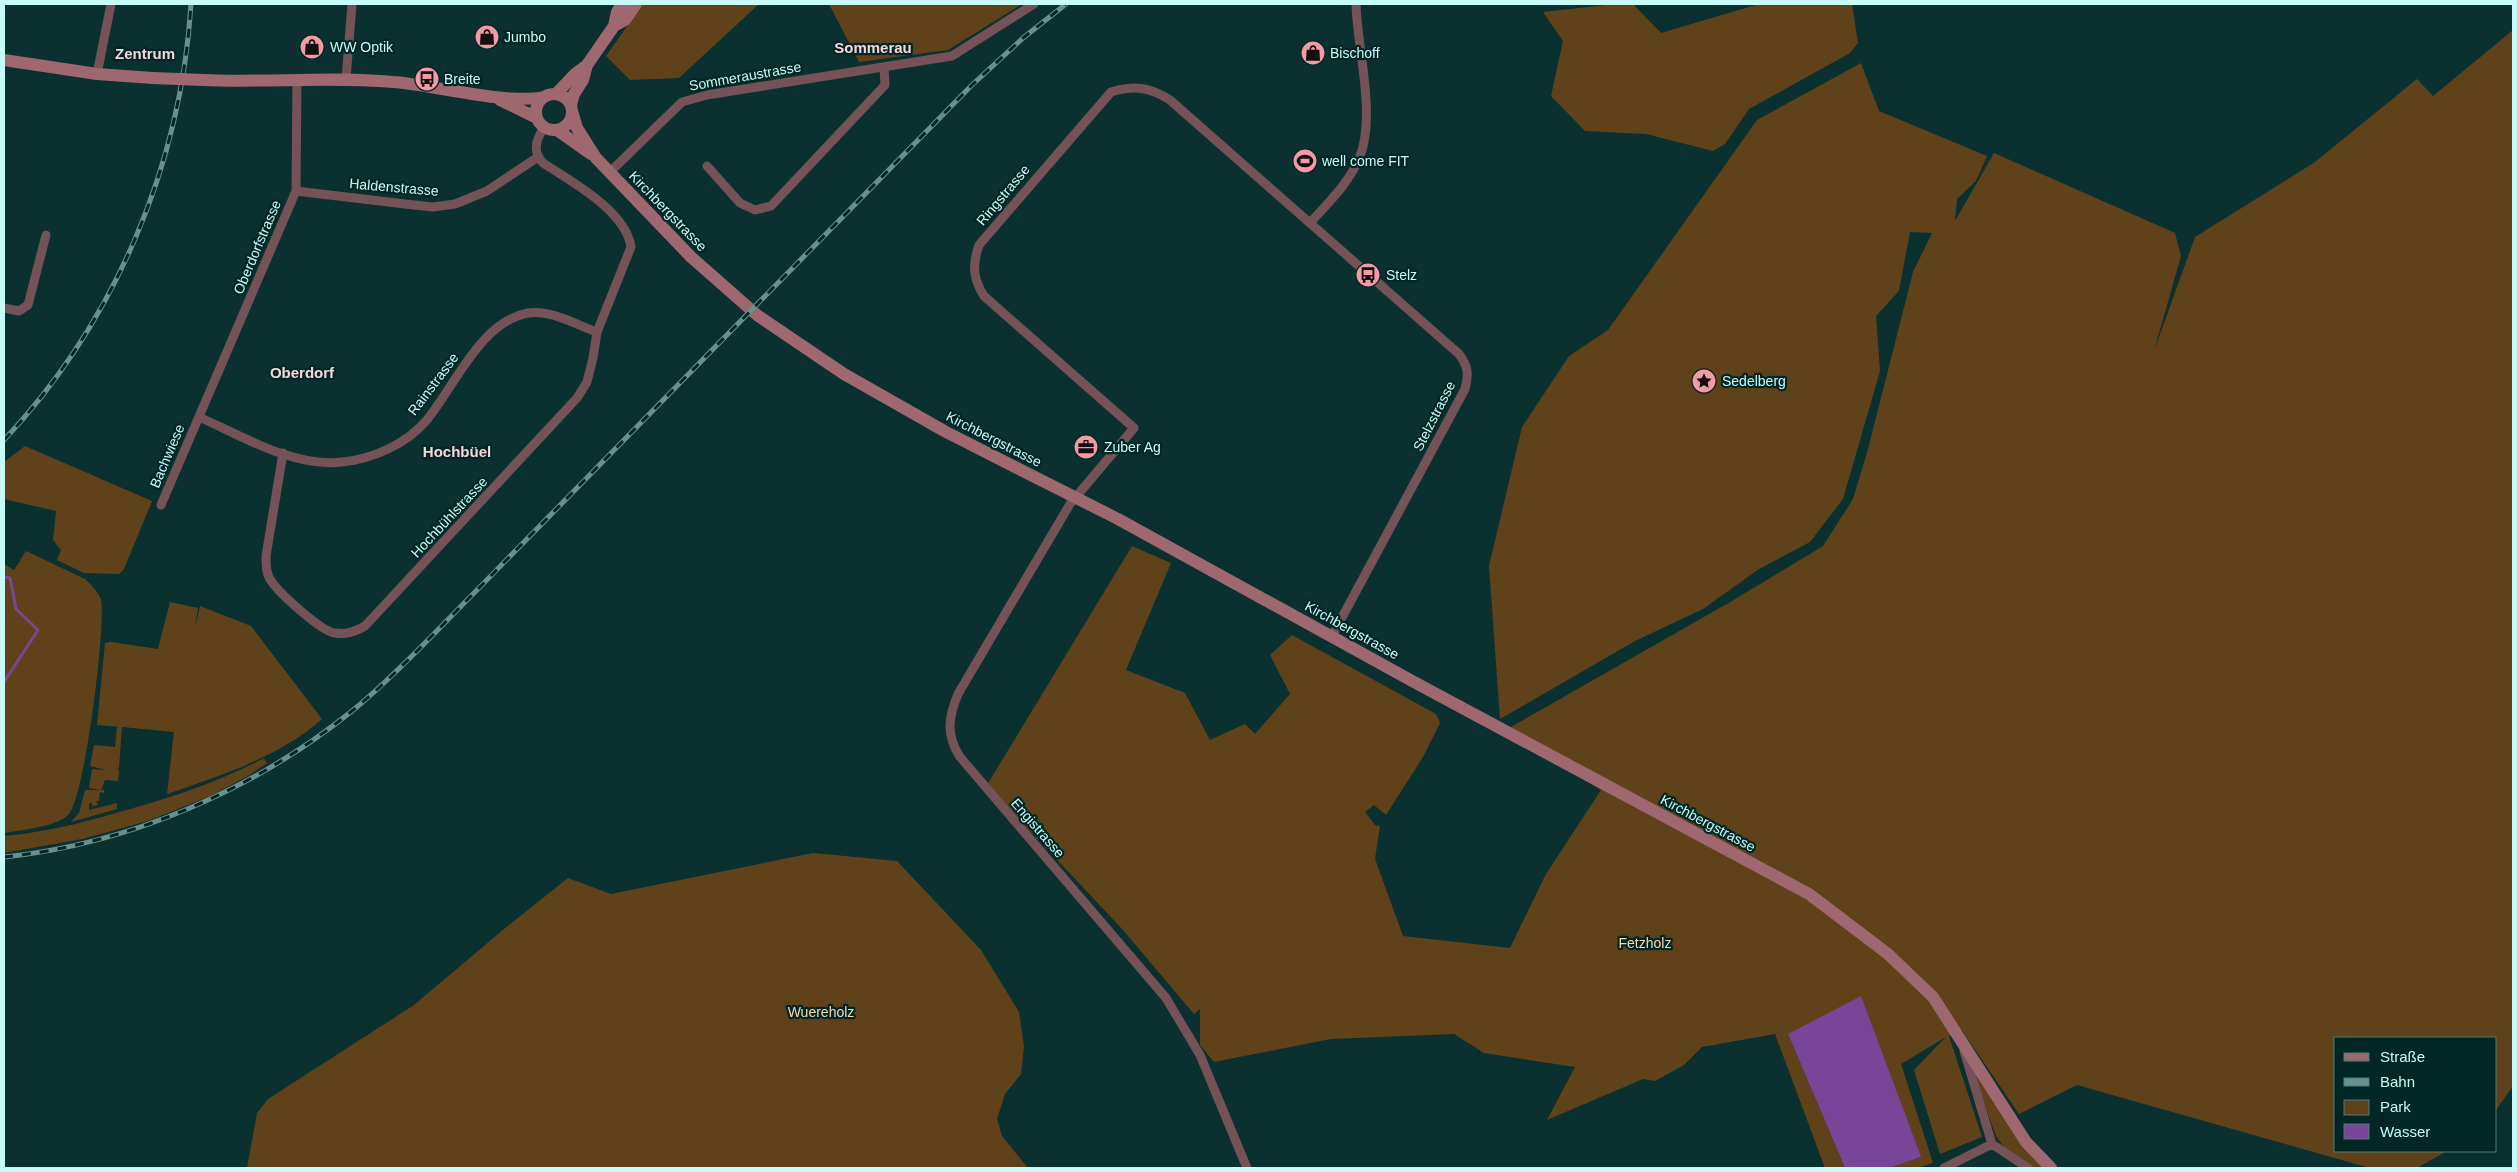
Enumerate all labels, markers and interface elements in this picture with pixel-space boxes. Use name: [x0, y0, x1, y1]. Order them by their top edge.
shop icon: Jumbo: [474, 24, 500, 50]
place label: Jumbo: [504, 29, 546, 45]
shop icon: WW Optik: [299, 34, 325, 60]
place label: WW Optik: [330, 39, 394, 55]
district label: Sommerau: [834, 39, 912, 56]
shop icon: Bischoff: [1300, 40, 1326, 66]
district label: Zentrum: [115, 45, 175, 62]
place label: Bischoff: [1330, 45, 1380, 61]
street label: Sommeraustrasse: [688, 58, 803, 94]
bus stop icon: Breite: [414, 66, 440, 92]
place label: Breite: [444, 71, 481, 87]
sports icon: well come FIT: [1292, 148, 1318, 174]
place label: well come FIT: [1321, 153, 1410, 169]
street label: Ringstrasse: [973, 161, 1033, 228]
street label: Kirchbergstrasse: [626, 168, 710, 254]
street label: Haldenstrasse: [349, 175, 439, 199]
street label: Oberdorfstrasse: [230, 197, 284, 296]
bus stop icon: Stelz: [1355, 262, 1381, 288]
place label: Stelz: [1386, 267, 1417, 283]
street label: Rainstrasse: [404, 350, 462, 418]
district label: Oberdorf: [270, 364, 335, 381]
place icon: Sedelberg: [1691, 368, 1717, 394]
place label: Sedelberg: [1722, 373, 1786, 389]
street label: Stelzstrasse: [1410, 378, 1459, 454]
street label: Kirchbergstrasse: [944, 408, 1045, 470]
street label: Bachwiese: [146, 422, 188, 490]
office icon: Zuber Ag: [1073, 434, 1099, 460]
place label: Zuber Ag: [1104, 439, 1161, 455]
district label: Hochbüel: [423, 443, 491, 460]
street label: Hochbühlstrasse: [408, 473, 491, 561]
street label: Kirchbergstrasse: [1302, 598, 1402, 663]
street label: Kirchbergstrasse: [1658, 791, 1758, 855]
street label: Engistrasse: [1008, 795, 1068, 861]
park label: Fetzholz: [1619, 935, 1671, 951]
park label: Wuereholz: [788, 1004, 854, 1020]
legend: [2334, 1037, 2497, 1152]
text: Straße: [2380, 1048, 2425, 1065]
text: Bahn: [2380, 1073, 2415, 1090]
text: Park: [2380, 1098, 2411, 1115]
text: Wasser: [2380, 1123, 2430, 1140]

